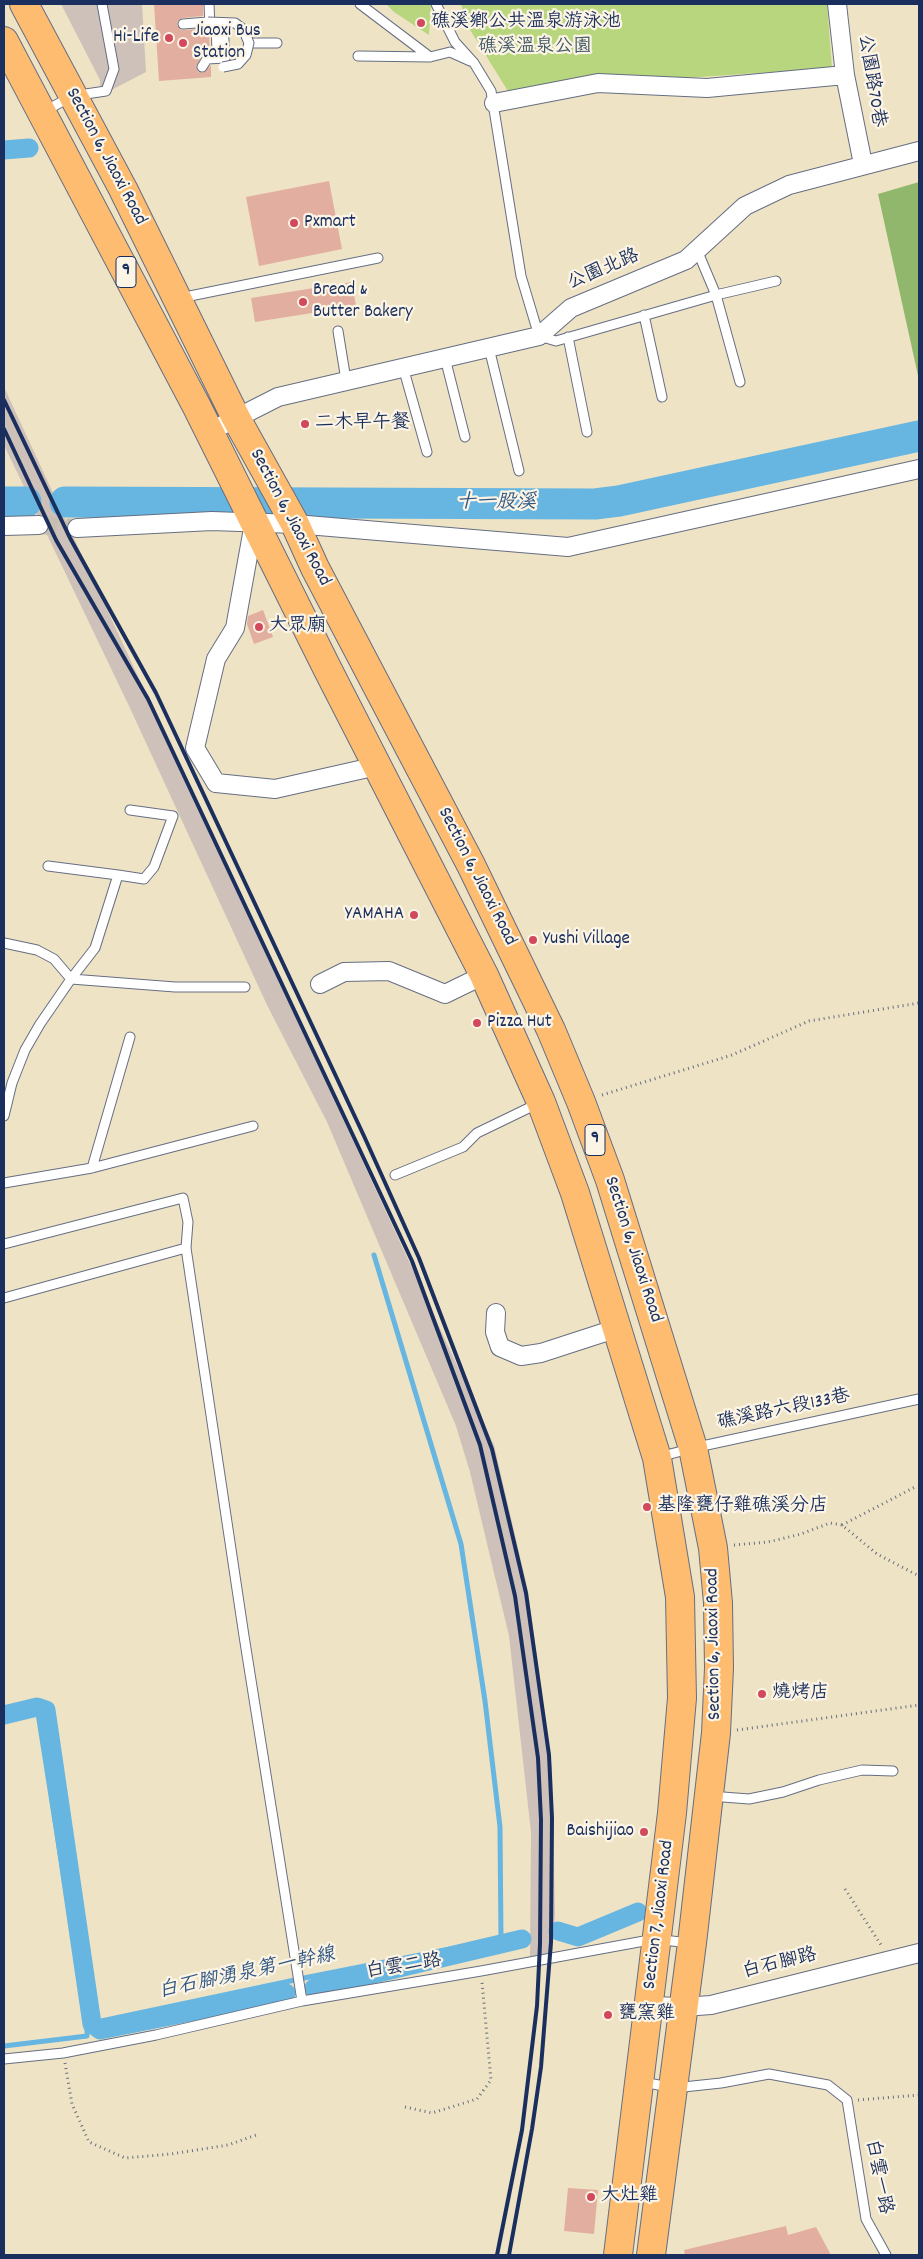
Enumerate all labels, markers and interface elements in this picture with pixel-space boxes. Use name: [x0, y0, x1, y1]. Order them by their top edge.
place label: 礁溪鄉公共溫泉游泳池: [431, 12, 621, 34]
marker: 礁溪鄉公共溫泉游泳池: [415, 17, 427, 29]
place label: Jiaoxi Bus Station: [193, 21, 261, 65]
place label: Hi-Life: [113, 27, 159, 49]
marker: Hi-Life: [163, 32, 175, 44]
street label: 公園路70巷: [851, 33, 889, 129]
marker: Jiaoxi Bus Station: [177, 37, 189, 49]
park label: 礁溪溫泉公園: [478, 37, 592, 59]
street label: Section 6, Jiaoxi Road: [59, 85, 151, 229]
place label: Pxmart: [304, 212, 356, 234]
marker: Pxmart: [288, 217, 300, 229]
street label: 公園北路: [565, 246, 643, 296]
road number: 9: [116, 256, 136, 288]
place label: Bread & Butter Bakery: [313, 280, 413, 324]
marker: Bread & Butter Bakery: [297, 296, 309, 308]
place label: 二木早午餐: [315, 413, 410, 435]
marker: 二木早午餐: [299, 418, 311, 430]
street label: Section 6, Jiaoxi Road: [243, 446, 335, 590]
water label: 十一股溪: [456, 492, 536, 516]
place label: 大眾廟: [269, 616, 326, 638]
marker: 大眾廟: [253, 621, 265, 633]
street label: Section 6, Jiaoxi Road: [431, 804, 521, 950]
place label: YAMAHA: [345, 904, 404, 926]
marker: YAMAHA: [408, 909, 420, 921]
place label: Yushi Village: [543, 929, 630, 951]
marker: Yushi Village: [527, 934, 539, 946]
place label: Pizza Hut: [487, 1012, 552, 1034]
marker: Pizza Hut: [471, 1017, 483, 1029]
road number: 9: [585, 1124, 605, 1156]
street label: Section 6, Jiaoxi Road: [598, 1174, 666, 1326]
street label: 礁溪路六段133巷: [716, 1386, 852, 1436]
place label: 基隆甕仔雞礁溪分店: [657, 1496, 828, 1518]
marker: 基隆甕仔雞礁溪分店: [641, 1501, 653, 1513]
street label: Section 6, Jiaoxi Road: [702, 1568, 728, 1720]
place label: 燒烤店: [772, 1683, 829, 1705]
marker: 燒烤店: [756, 1688, 768, 1700]
place label: Baishijiao: [567, 1821, 634, 1843]
marker: Baishijiao: [638, 1826, 650, 1838]
street label: Section 7, Jiaoxi Road: [640, 1839, 680, 1991]
water label: 白石腳湧泉第一幹線: [156, 1945, 338, 2005]
street label: 白石腳路: [740, 1945, 820, 1985]
street label: 白雲二路: [365, 1951, 443, 1985]
place label: 甕窯雞: [618, 2004, 675, 2026]
marker: 甕窯雞: [602, 2009, 614, 2021]
street label: 白雲一路: [859, 2138, 895, 2216]
place label: 大灶雞: [601, 2186, 658, 2208]
marker: 大灶雞: [585, 2191, 597, 2203]

